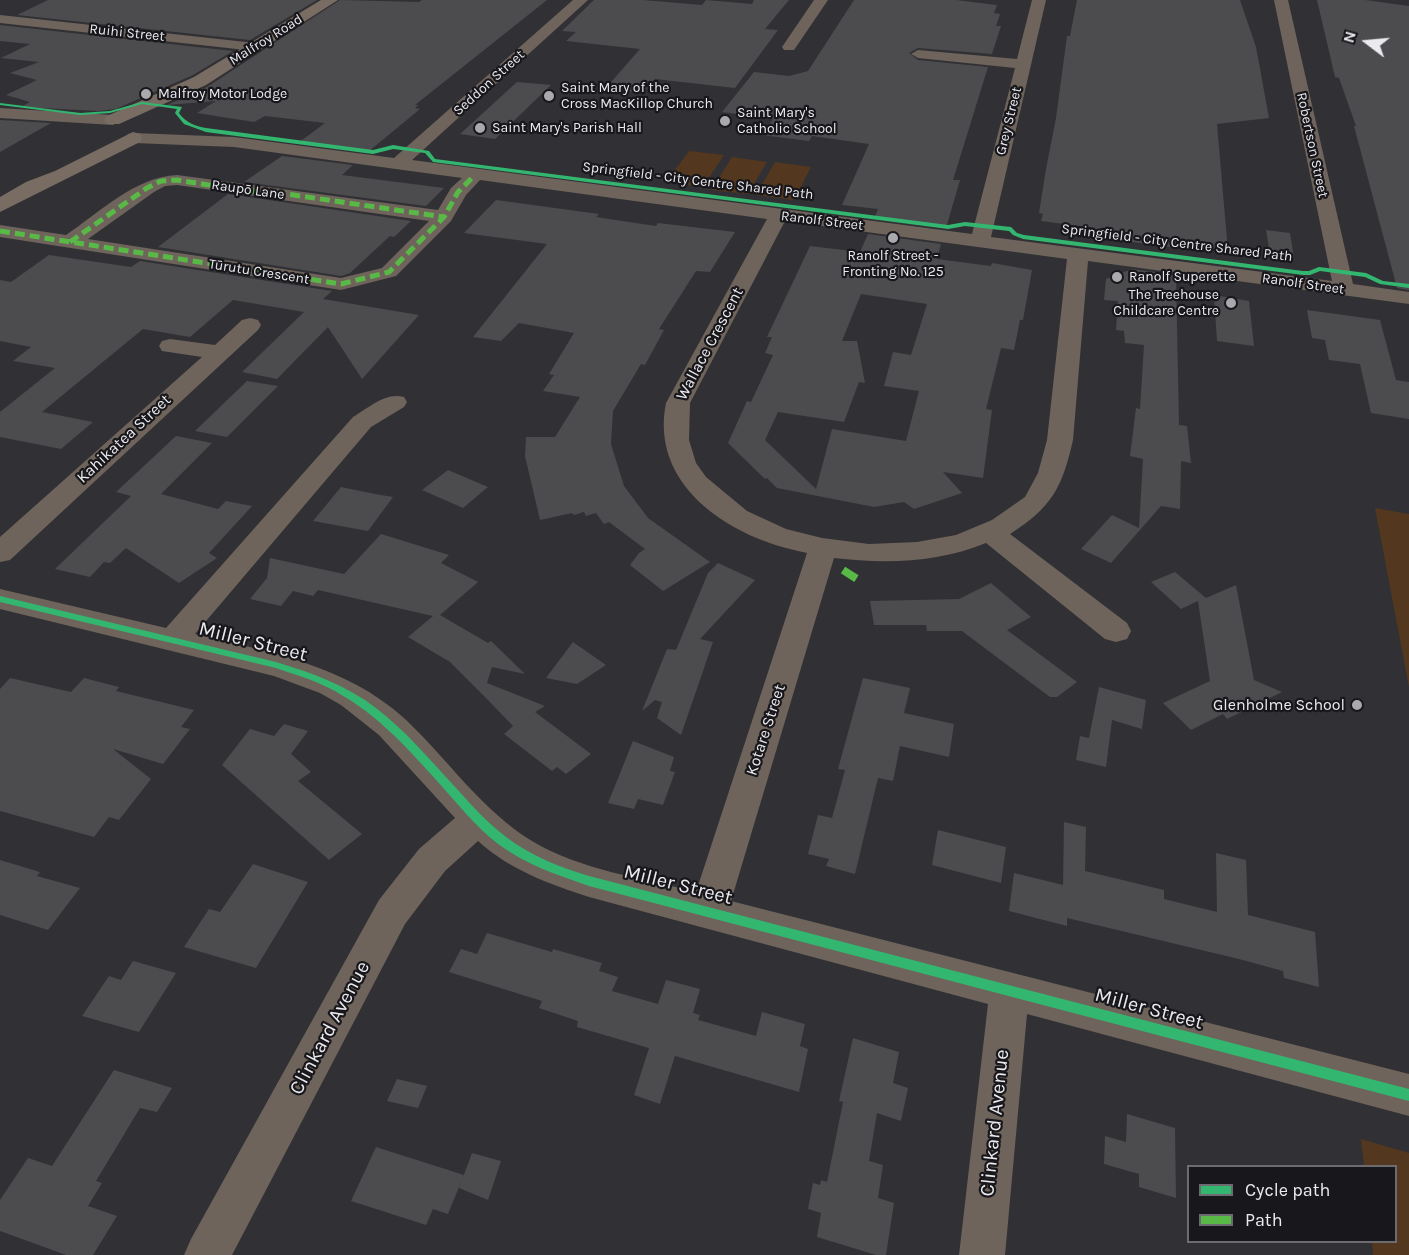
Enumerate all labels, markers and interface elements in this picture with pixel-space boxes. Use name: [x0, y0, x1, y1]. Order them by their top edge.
street label: Malfroy Road: [226, 11, 306, 69]
north arrow: [1337, 12, 1397, 72]
street label: Ruihi Street: [89, 21, 165, 45]
text: N: [1338, 29, 1360, 45]
street label: Seddon Street: [450, 47, 528, 119]
place label: Saint Mary of the Cross MacKillop Church: [561, 80, 713, 112]
street label: Grey Street: [992, 85, 1026, 157]
place label: Malfroy Motor Lodge: [158, 86, 287, 102]
marker: Malfroy Motor Lodge: [139, 87, 153, 101]
marker: Saint Mary of the Cross MacKillop Church: [542, 89, 556, 103]
street label: Robertson Street: [1293, 91, 1331, 199]
place label: Saint Mary's Catholic School: [737, 105, 837, 138]
marker: Saint Mary's Catholic School: [718, 114, 732, 128]
place label: Saint Mary's Parish Hall: [492, 120, 642, 136]
marker: Saint Mary's Parish Hall: [473, 121, 487, 135]
street label: Springfield - City Centre Shared Path: [581, 158, 815, 204]
street label: Raupō Lane: [210, 177, 286, 203]
street label: Ranolf Street: [780, 208, 864, 234]
street label: Springfield - City Centre Shared Path: [1060, 220, 1294, 266]
marker: Ranolf Street - Fronting No. 125: [886, 231, 900, 245]
place label: Ranolf Street - Fronting No. 125: [842, 248, 944, 280]
street label: Tūrutu Crescent: [208, 256, 310, 288]
place label: Ranolf Superette: [1129, 269, 1236, 285]
marker: Ranolf Superette: [1110, 270, 1124, 284]
street label: Ranolf Street: [1261, 270, 1345, 298]
street label: Wallace Crescent: [672, 284, 748, 404]
place label: The Treehouse Childcare Centre: [1113, 287, 1219, 320]
marker: The Treehouse Childcare Centre: [1224, 296, 1238, 310]
street label: Kahikatea Street: [73, 391, 175, 487]
street label: Miller Street: [196, 617, 310, 667]
street label: Kotare Street: [742, 682, 790, 778]
place label: Glenholme School: [1213, 695, 1345, 715]
marker: Glenholme School: [1350, 698, 1364, 712]
street label: Miller Street: [621, 860, 735, 910]
street label: Clinkard Avenue: [285, 957, 375, 1099]
street label: Miller Street: [1092, 983, 1206, 1035]
street label: Clinkard Avenue: [975, 1048, 1015, 1198]
legend: [1187, 1165, 1397, 1243]
text: Cycle path: [1245, 1179, 1330, 1201]
text: Path: [1245, 1209, 1283, 1231]

